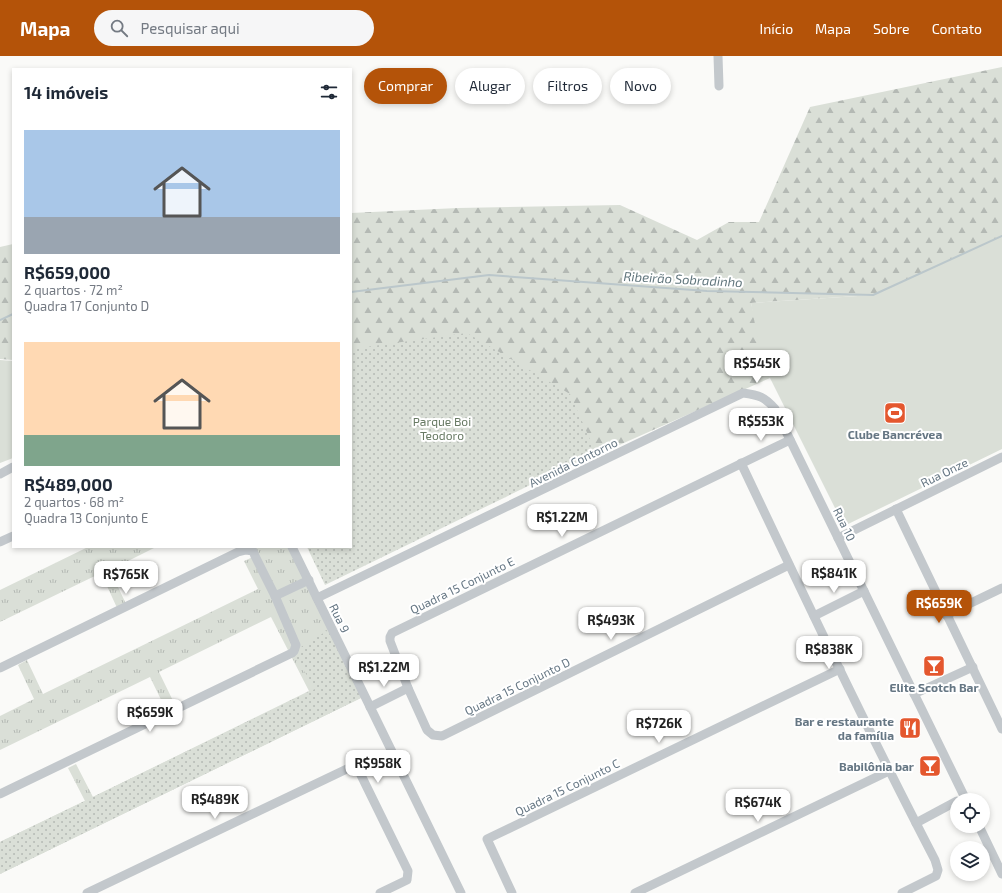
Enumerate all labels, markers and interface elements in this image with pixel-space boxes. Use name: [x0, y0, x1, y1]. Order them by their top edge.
search box: [94, 10, 374, 46]
text: Mapa: [20, 17, 70, 40]
icon: search: [108, 17, 130, 39]
text: Pesquisar aqui: [140, 19, 240, 37]
text: Início: [760, 20, 793, 37]
text: Mapa: [815, 20, 851, 37]
text: Sobre: [873, 20, 910, 37]
text: Contato: [932, 20, 982, 37]
chip: Comprar: [364, 68, 447, 104]
chip: Alugar: [455, 68, 525, 104]
chip: Filtros: [533, 68, 602, 104]
chip: Novo: [610, 68, 671, 104]
icon: filters: [318, 81, 340, 103]
text: 14 imóveis: [24, 82, 108, 102]
icon: home: [146, 156, 218, 228]
text: R$659,000: [24, 262, 111, 282]
water label: Ribeirão Sobradinho: [623, 268, 743, 290]
text: 2 quartos · 72 m²: [24, 282, 123, 298]
text: Quadra 17 Conjunto D: [24, 298, 149, 314]
pin: R$545K: [724, 350, 790, 384]
text: R$545K: [734, 355, 780, 371]
icon: home: [146, 368, 218, 440]
sports icon: Clube Bancrévea: [882, 400, 908, 426]
pin: R$553K: [728, 408, 794, 442]
text: R$553K: [738, 413, 784, 429]
park label: Parque Boi Teodoro: [413, 414, 471, 442]
place label: Clube Bancrévea: [848, 427, 942, 441]
street label: Avenida Contorno: [526, 434, 620, 489]
street label: Rua Onze: [918, 455, 970, 489]
text: R$489,000: [24, 474, 113, 494]
text: 2 quartos · 68 m²: [24, 494, 124, 510]
pin: R$1.22M: [525, 504, 599, 538]
street label: Rua 10: [831, 505, 859, 543]
text: R$1.22M: [536, 509, 588, 525]
text: Quadra 13 Conjunto E: [24, 510, 148, 526]
street label: Quadra 15 Conjunto E: [407, 553, 517, 617]
pin: R$841K: [801, 560, 867, 594]
pin: R$765K: [93, 561, 159, 595]
text: R$841K: [811, 565, 857, 581]
text: R$765K: [103, 566, 149, 582]
pin: R$659K: [906, 590, 972, 624]
text: R$659K: [916, 595, 962, 611]
street label: Rua 9: [327, 601, 353, 635]
pin: R$493K: [578, 607, 644, 641]
text: R$493K: [587, 612, 635, 628]
pin: R$838K: [796, 636, 862, 670]
text: R$838K: [805, 641, 853, 657]
bar icon: Elite Scotch Bar: [921, 653, 947, 679]
pin: R$1.22M: [347, 654, 421, 688]
street label: Quadra 15 Conjunto D: [462, 654, 573, 719]
text: R$1.22M: [358, 659, 410, 675]
place label: Elite Scotch Bar: [889, 680, 979, 694]
pin: R$659K: [117, 699, 183, 733]
text: R$659K: [127, 704, 173, 720]
pin: R$726K: [626, 710, 692, 744]
place label: Bar e restaurante da família: [795, 714, 894, 742]
text: R$726K: [636, 715, 682, 731]
restaurant icon: Bar e restaurante da família: [897, 715, 923, 741]
pin: R$958K: [345, 750, 411, 784]
bar icon: Babilônia bar: [917, 753, 943, 779]
text: R$958K: [354, 755, 402, 771]
street label: Quadra 15 Conjunto C: [512, 756, 622, 819]
place label: Babilônia bar: [839, 759, 914, 773]
pin: R$489K: [182, 786, 248, 820]
pin: R$674K: [725, 789, 791, 823]
text: R$489K: [191, 791, 239, 807]
map controls: [950, 793, 990, 881]
button: locate: [950, 793, 990, 833]
text: R$674K: [734, 794, 782, 810]
button: layers: [950, 841, 990, 881]

